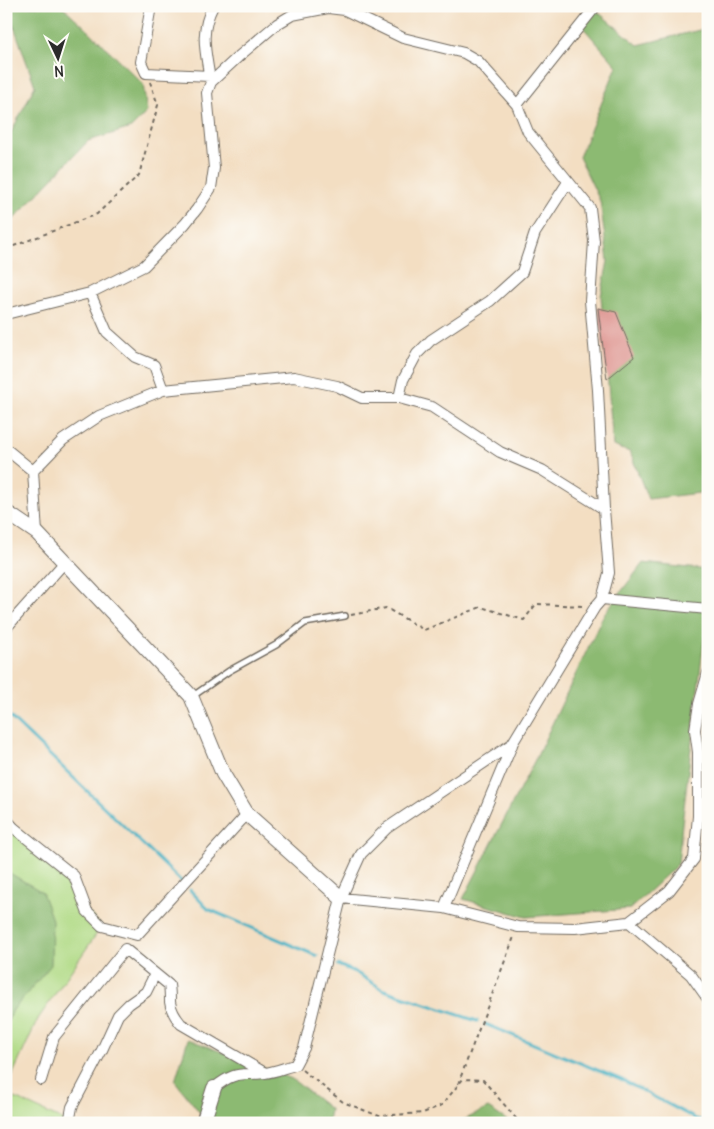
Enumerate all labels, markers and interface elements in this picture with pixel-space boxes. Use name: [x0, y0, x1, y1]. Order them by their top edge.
north arrow: [32, 32, 82, 82]
text: N: [53, 62, 64, 80]

